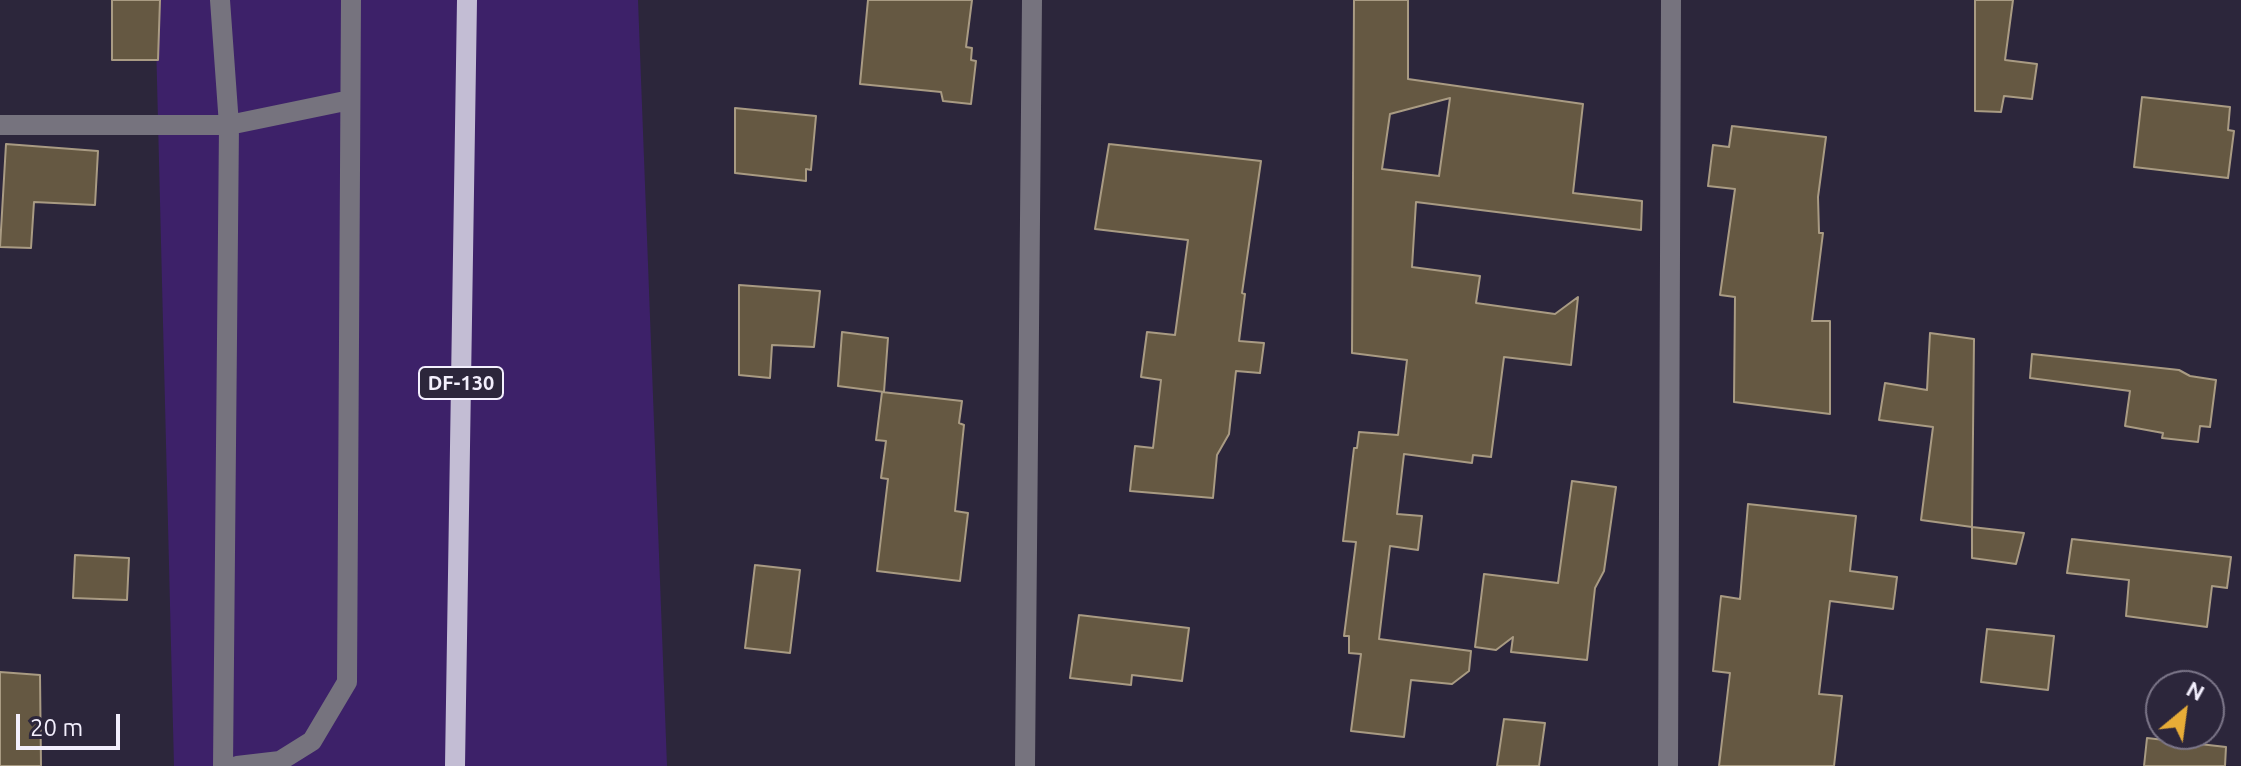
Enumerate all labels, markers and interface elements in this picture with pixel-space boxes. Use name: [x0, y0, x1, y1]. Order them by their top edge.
road number: DF-130: [419, 367, 503, 399]
north arrow: [2145, 670, 2225, 750]
text: N: [2183, 675, 2209, 705]
scale bar: [20, 698, 124, 748]
text: 20 m: [30, 714, 83, 741]

